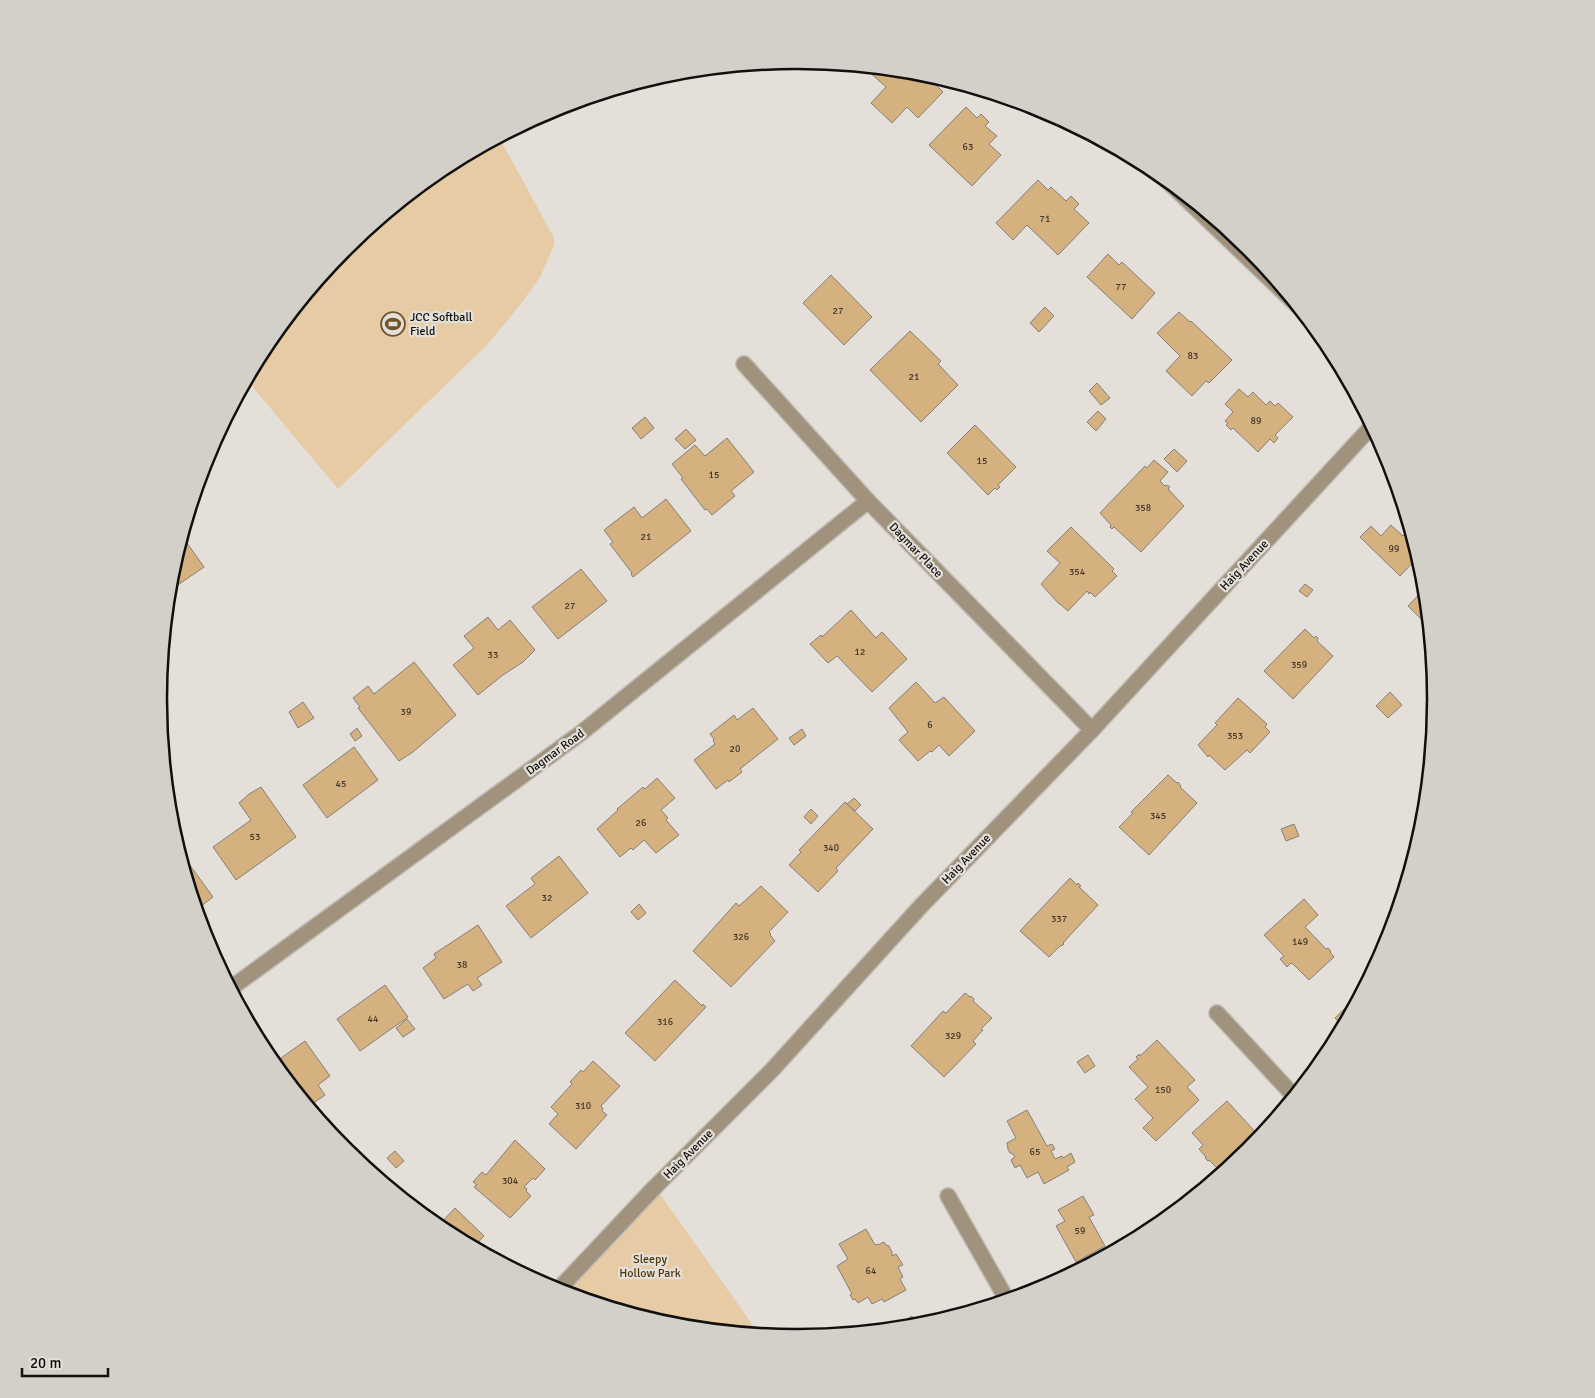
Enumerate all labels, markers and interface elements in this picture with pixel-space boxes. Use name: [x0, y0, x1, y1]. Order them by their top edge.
house number: 63: [963, 141, 973, 153]
house number: 71: [1040, 213, 1050, 225]
house number: 77: [1116, 281, 1126, 293]
house number: 27: [833, 305, 843, 317]
place label: JCC Softball Field: [410, 310, 473, 339]
sports icon: JCC Softball Field: [380, 311, 406, 337]
house number: 83: [1188, 350, 1198, 362]
house number: 21: [909, 371, 919, 383]
house number: 89: [1251, 415, 1261, 427]
house number: 15: [977, 455, 987, 467]
house number: 15: [709, 469, 719, 481]
house number: 358: [1135, 502, 1151, 514]
street label: Dagmar Place: [886, 520, 946, 581]
house number: 21: [641, 531, 651, 543]
street label: Haig Avenue: [1217, 537, 1272, 594]
house number: 99: [1389, 543, 1399, 555]
house number: 354: [1069, 566, 1086, 578]
house number: 27: [565, 600, 575, 612]
house number: 12: [855, 646, 865, 658]
house number: 33: [488, 649, 498, 661]
house number: 359: [1291, 659, 1307, 671]
house number: 39: [401, 706, 411, 718]
house number: 6: [927, 719, 933, 731]
street label: Dagmar Road: [523, 726, 587, 779]
house number: 353: [1227, 730, 1243, 742]
house number: 20: [730, 743, 740, 755]
house number: 45: [336, 778, 346, 790]
house number: 345: [1150, 810, 1166, 822]
house number: 26: [636, 817, 646, 829]
house number: 53: [250, 831, 260, 843]
street label: Haig Avenue: [939, 831, 994, 888]
house number: 340: [823, 842, 839, 854]
house number: 32: [542, 892, 552, 904]
house number: 337: [1051, 913, 1067, 925]
house number: 326: [733, 931, 749, 943]
house number: 149: [1292, 936, 1308, 948]
house number: 38: [457, 959, 467, 971]
house number: 44: [368, 1013, 379, 1025]
house number: 316: [657, 1016, 673, 1028]
house number: 329: [945, 1030, 961, 1042]
house number: 150: [1155, 1084, 1171, 1096]
house number: 310: [575, 1100, 591, 1112]
street label: Haig Avenue: [660, 1126, 716, 1182]
house number: 65: [1030, 1146, 1040, 1158]
house number: 304: [502, 1175, 519, 1187]
house number: 59: [1075, 1225, 1085, 1237]
park label: Sleepy Hollow Park: [619, 1252, 681, 1281]
house number: 64: [866, 1265, 877, 1277]
scale bar: [22, 1346, 109, 1378]
text: 20 m: [30, 1354, 61, 1372]

